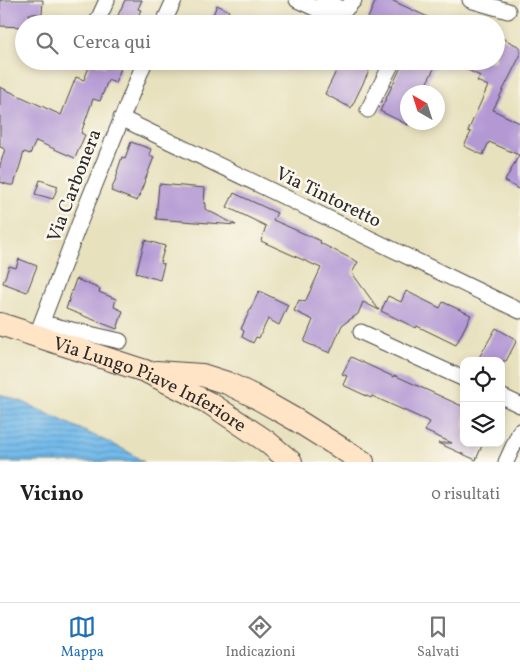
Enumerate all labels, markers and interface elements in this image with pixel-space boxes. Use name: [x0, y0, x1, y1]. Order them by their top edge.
search box: [15, 15, 505, 70]
icon: search: [33, 29, 61, 57]
text: Cerca qui: [73, 30, 151, 56]
north arrow: [400, 85, 445, 130]
street label: Via Carbonera: [41, 125, 108, 246]
street label: Via Tintoretto: [271, 161, 385, 235]
street label: Via Lungo Piave Inferiore: [50, 331, 251, 439]
map controls: [460, 357, 505, 447]
button: locate: [460, 357, 505, 402]
button: layers: [460, 402, 505, 447]
text: Vicino: [20, 480, 84, 509]
text: 0 risultati: [431, 484, 500, 506]
tab: Mappa: [61, 613, 104, 662]
tab: Indicazioni: [225, 613, 295, 662]
tab: Salvati: [417, 613, 459, 662]

